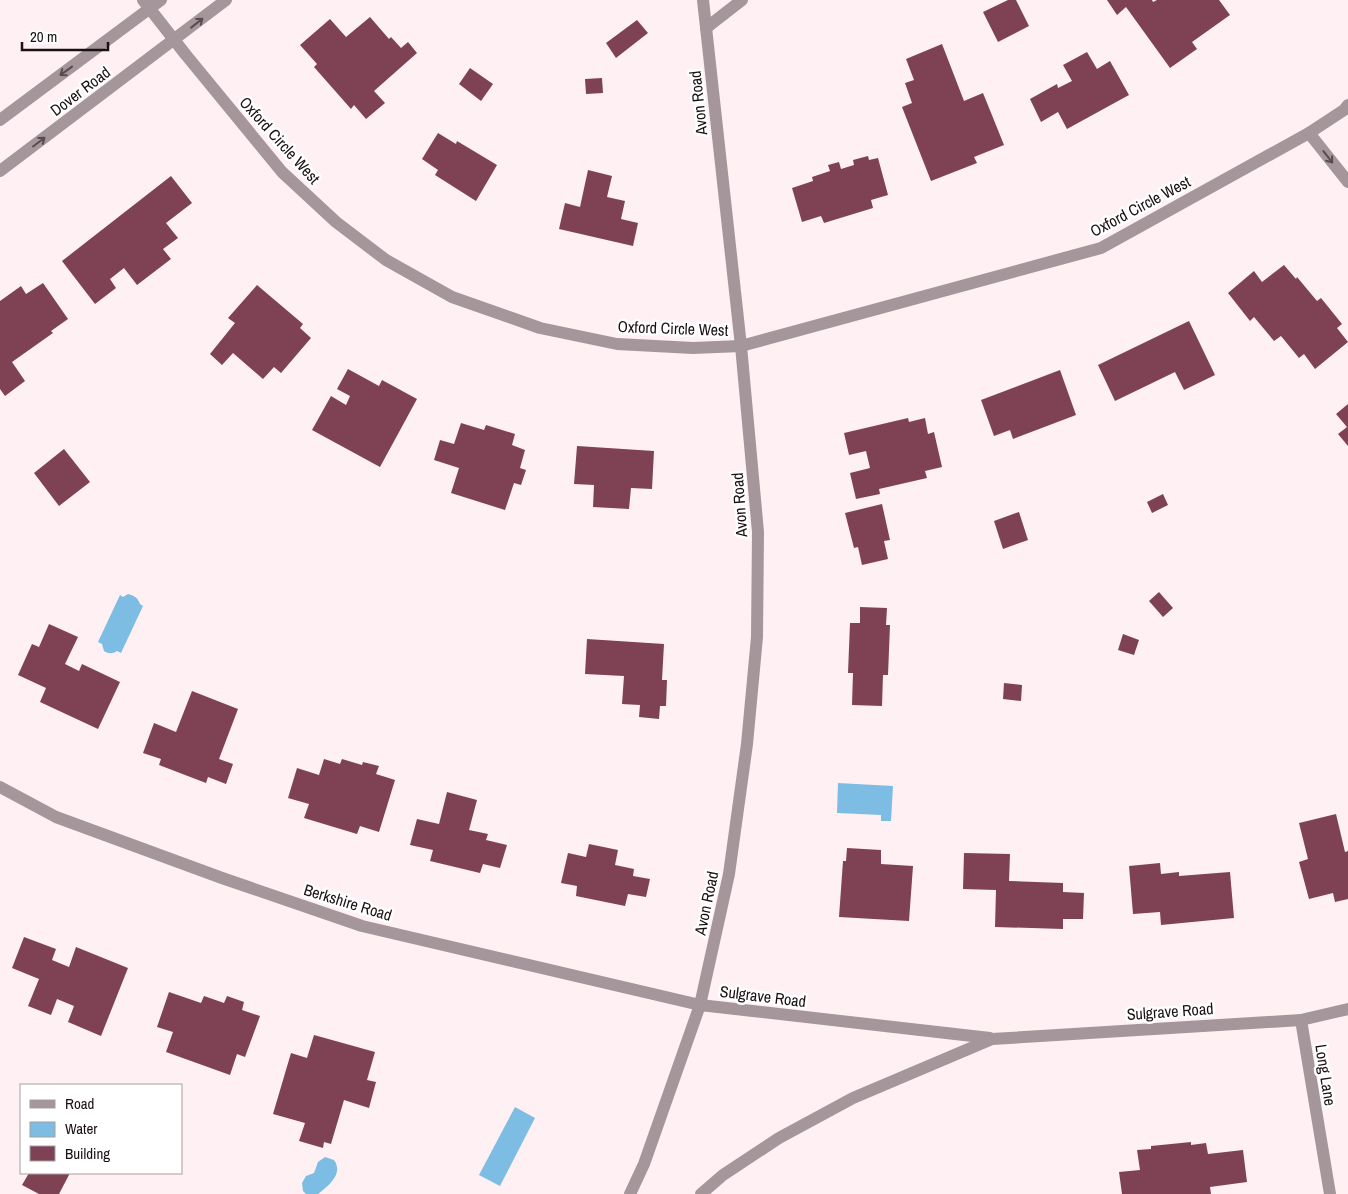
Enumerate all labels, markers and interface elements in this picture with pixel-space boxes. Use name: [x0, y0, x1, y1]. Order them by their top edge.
one-way arrow: [190, 18, 203, 29]
scale bar: [22, 20, 109, 52]
text: 20 m: [30, 26, 57, 47]
street label: Dover Road: [45, 61, 115, 121]
one-way arrow: [59, 66, 73, 76]
street label: Avon Road: [684, 70, 712, 137]
street label: Oxford Circle West: [235, 92, 325, 189]
one-way arrow: [32, 137, 46, 147]
one-way arrow: [1323, 151, 1334, 164]
street label: Oxford Circle West: [1086, 170, 1194, 242]
street label: Oxford Circle West: [617, 315, 729, 341]
street label: Avon Road: [726, 472, 752, 539]
street label: Avon Road: [688, 869, 723, 938]
street label: Berkshire Road: [301, 878, 395, 926]
street label: Sulgrave Road: [719, 980, 807, 1012]
street label: Sulgrave Road: [1126, 997, 1214, 1025]
street label: Long Lane: [1310, 1043, 1342, 1107]
legend: [20, 1084, 182, 1174]
text: Road: [65, 1093, 94, 1114]
text: Water: [65, 1118, 97, 1139]
text: Building: [65, 1143, 110, 1164]

